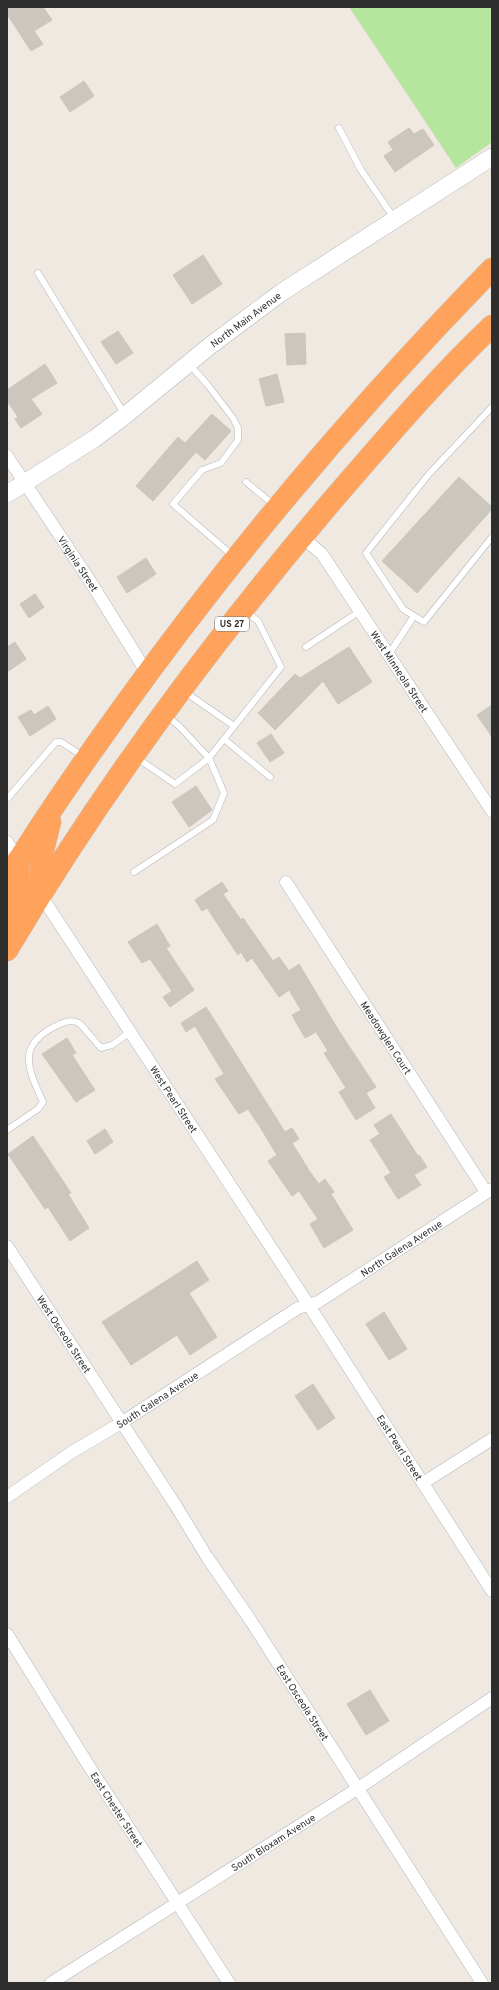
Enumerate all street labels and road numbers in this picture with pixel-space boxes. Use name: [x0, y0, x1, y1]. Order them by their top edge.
street label: North Main Avenue: [208, 290, 284, 351]
street label: Virginia Street: [54, 534, 100, 595]
road number: US 27: [215, 617, 249, 631]
street label: West Minneola Street: [367, 629, 430, 716]
street label: Meadowglen Court: [357, 999, 413, 1077]
street label: West Pearl Street: [146, 1064, 200, 1136]
street label: North Galena Avenue: [359, 1218, 445, 1281]
street label: West Osceola Street: [33, 1294, 93, 1376]
street label: South Galena Avenue: [114, 1369, 201, 1432]
street label: East Pearl Street: [373, 1413, 425, 1484]
street label: East Osceola Street: [273, 1663, 331, 1744]
street label: East Chester Street: [87, 1770, 145, 1850]
street label: South Bloxam Avenue: [229, 1812, 319, 1875]

